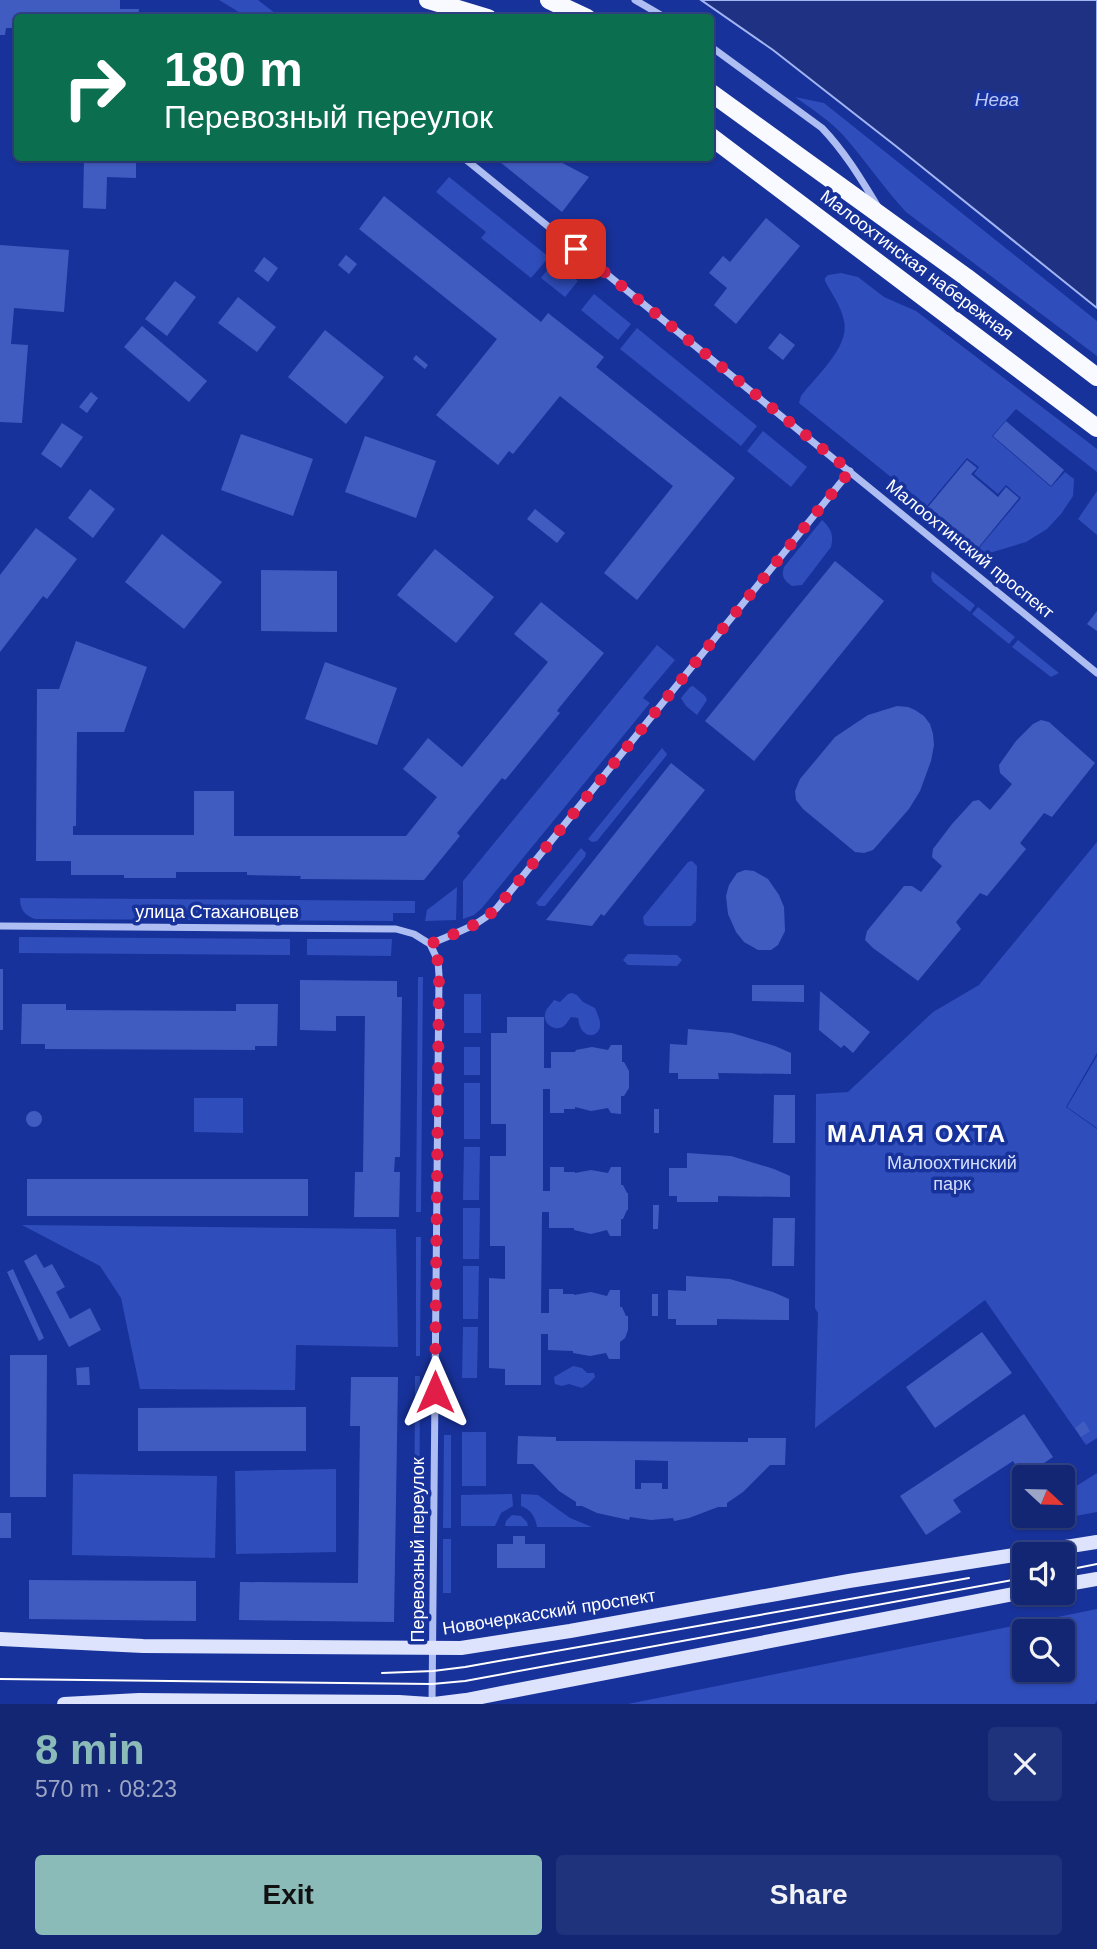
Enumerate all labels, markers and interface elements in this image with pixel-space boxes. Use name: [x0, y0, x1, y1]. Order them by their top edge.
icon: right: [49, 42, 140, 133]
text: 180 m: [164, 42, 303, 96]
water label: Нева: [975, 89, 1019, 110]
text: Перевозный переулок: [164, 99, 493, 135]
street label: Малоохтинская набережная: [817, 186, 1017, 344]
pin: [546, 219, 606, 279]
icon: arrive: [557, 230, 595, 268]
street label: Малоохтинский проспект: [882, 475, 1058, 623]
street label: улица Стахановцев: [135, 902, 299, 922]
district label: МАЛАЯ ОХТА: [827, 1120, 1007, 1147]
park label: Малоохтинский парк: [887, 1153, 1017, 1194]
position arrow: [398, 1355, 472, 1429]
street label: Перевозный переулок: [408, 1457, 428, 1643]
north arrow: [1012, 1465, 1074, 1528]
map controls: [1012, 1465, 1075, 1682]
button: sound: [1012, 1542, 1075, 1605]
street label: Новочеркасский проспект: [441, 1585, 657, 1639]
button: search: [1012, 1619, 1075, 1682]
text: 8 min: [35, 1726, 145, 1773]
button: close: [988, 1727, 1062, 1801]
text: 570 m · 08:23: [35, 1776, 177, 1802]
button: Exit: [35, 1855, 542, 1935]
button: Share: [556, 1855, 1062, 1935]

